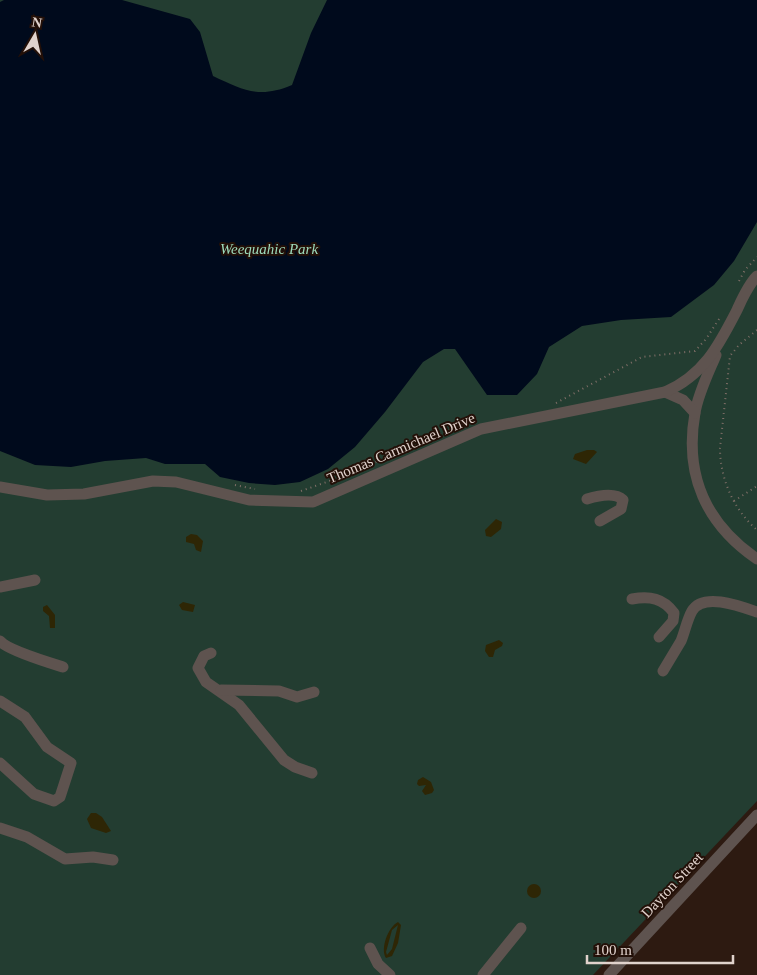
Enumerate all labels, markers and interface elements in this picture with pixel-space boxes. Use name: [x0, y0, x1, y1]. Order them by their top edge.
north arrow: [10, 10, 60, 60]
text: N: [31, 14, 43, 31]
park label: Weequahic Park: [220, 241, 318, 257]
street label: Thomas Carmichael Drive: [325, 409, 478, 486]
street label: Dayton Street: [638, 849, 707, 921]
scale bar: [587, 932, 733, 964]
text: 100 m: [594, 942, 632, 958]

